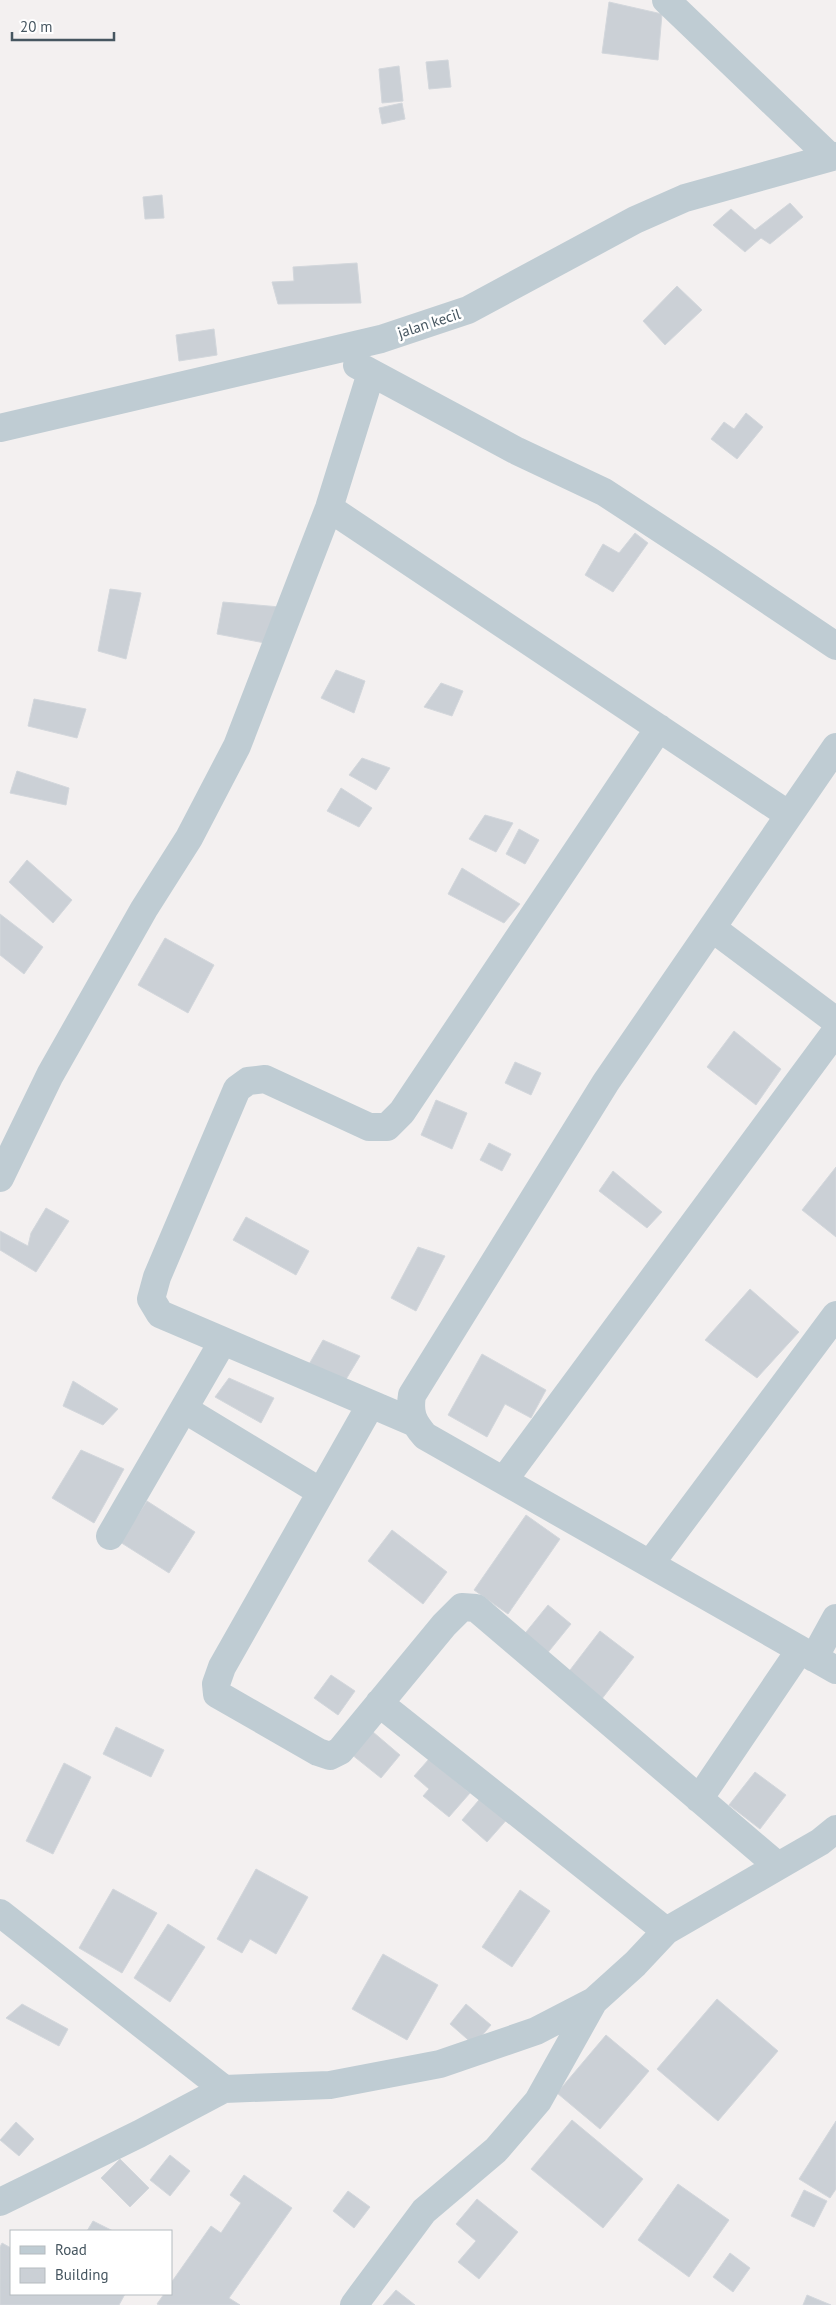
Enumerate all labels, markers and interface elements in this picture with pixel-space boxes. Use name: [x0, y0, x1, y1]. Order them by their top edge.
scale bar: [12, 10, 115, 42]
text: 20 m: [20, 17, 53, 36]
street label: jalan kecil: [395, 304, 463, 342]
legend: [10, 2230, 172, 2295]
text: Road: [55, 2240, 87, 2259]
text: Building: [55, 2265, 109, 2284]

